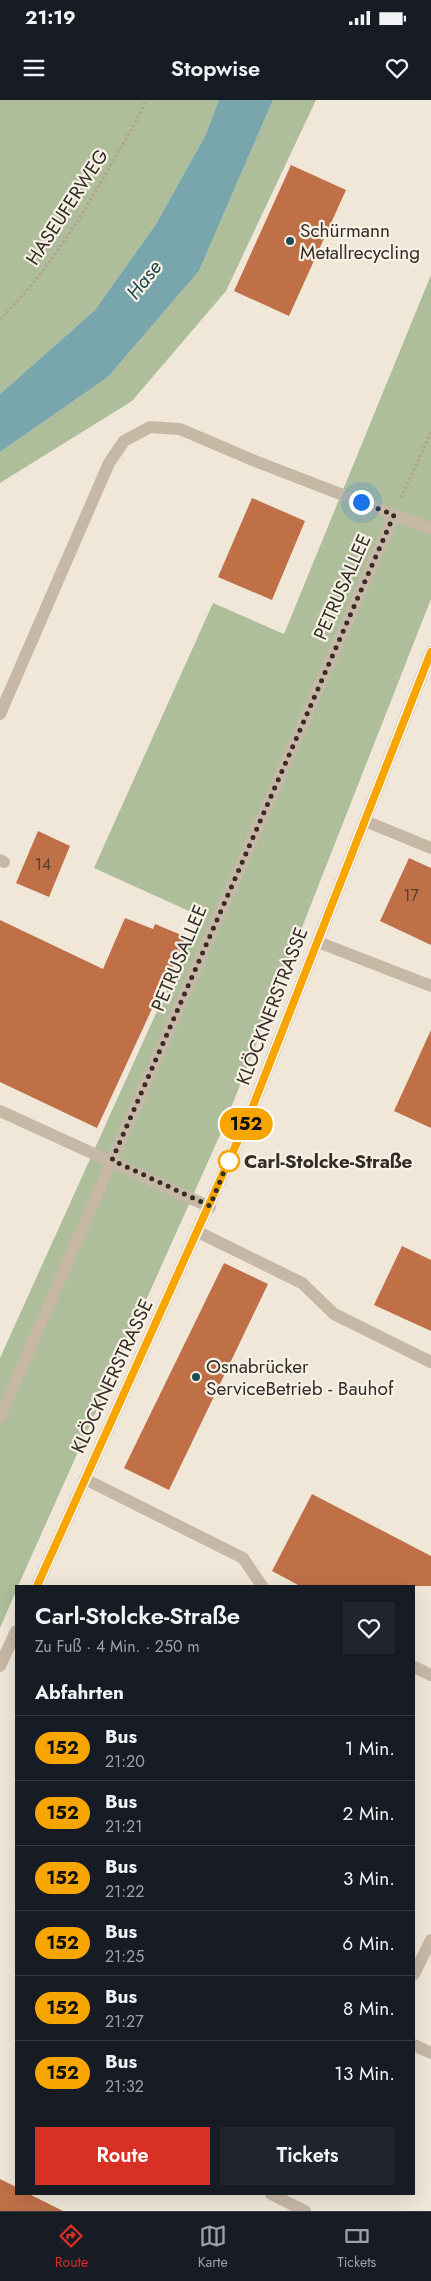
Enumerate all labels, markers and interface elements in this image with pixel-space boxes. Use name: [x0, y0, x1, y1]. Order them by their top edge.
text: 21:19: [25, 4, 76, 31]
text: Stopwise: [171, 52, 260, 84]
icon: menu: [20, 54, 48, 82]
icon: heart: [383, 54, 411, 82]
street label: HASEUFERWEG: [19, 144, 115, 270]
place label: Schürmann Metallrecycling: [300, 217, 420, 266]
marker: Schürmann Metallrecycling: [284, 235, 296, 247]
water label: Hase: [119, 254, 169, 306]
your location: [349, 490, 374, 515]
street label: PETRUSALLEE: [307, 530, 377, 644]
house number: 14: [35, 853, 51, 876]
house number: 17: [403, 884, 419, 907]
street label: PETRUSALLEE: [144, 901, 214, 1015]
street label: KLÖCKNERSTRASSE: [229, 923, 315, 1089]
line badge: 152: [217, 1108, 275, 1140]
text: 152: [230, 1111, 262, 1137]
place label: Carl-Stolcke-Straße: [244, 1148, 413, 1175]
marker: Carl-Stolcke-Straße: [218, 1150, 240, 1172]
street label: KLÖCKNERSTRASSE: [64, 1295, 160, 1457]
place label: Osnabrücker ServiceBetrieb - Bauhof: [206, 1353, 394, 1402]
marker: Osnabrücker ServiceBetrieb - Bauhof: [190, 1371, 202, 1383]
text: Carl-Stolcke-Straße: [35, 1598, 240, 1633]
button: heart: [343, 1602, 395, 1654]
text: Zu Fuß · 4 Min. · 250 m: [35, 1635, 200, 1658]
text: Abfahrten: [35, 1679, 124, 1706]
text: Bus: [105, 1723, 137, 1750]
text: 152: [46, 1735, 79, 1761]
text: 1 Min.: [345, 1735, 395, 1762]
text: 21:20: [105, 1750, 145, 1773]
text: Bus: [105, 1788, 137, 1815]
text: 152: [46, 1800, 79, 1826]
text: 2 Min.: [342, 1800, 395, 1827]
text: 21:21: [105, 1815, 142, 1838]
text: Bus: [105, 1853, 137, 1880]
text: 152: [46, 1865, 79, 1891]
text: 3 Min.: [343, 1865, 395, 1892]
text: 21:22: [105, 1880, 144, 1903]
text: Bus: [105, 1918, 137, 1945]
text: 152: [46, 1930, 79, 1956]
text: 6 Min.: [342, 1930, 395, 1957]
text: 21:25: [105, 1945, 144, 1968]
text: Bus: [105, 1983, 137, 2010]
text: 152: [46, 1995, 79, 2021]
text: 8 Min.: [343, 1995, 395, 2022]
text: 21:27: [105, 2010, 144, 2033]
text: Bus: [105, 2048, 137, 2075]
text: 152: [46, 2060, 79, 2086]
text: 13 Min.: [334, 2060, 395, 2087]
text: 21:32: [105, 2075, 144, 2098]
button: Route: [35, 2127, 210, 2185]
button: Tickets: [220, 2127, 395, 2185]
tab: Route: [55, 2222, 88, 2272]
tab: Karte: [198, 2222, 228, 2272]
tab: Tickets: [337, 2222, 376, 2272]

